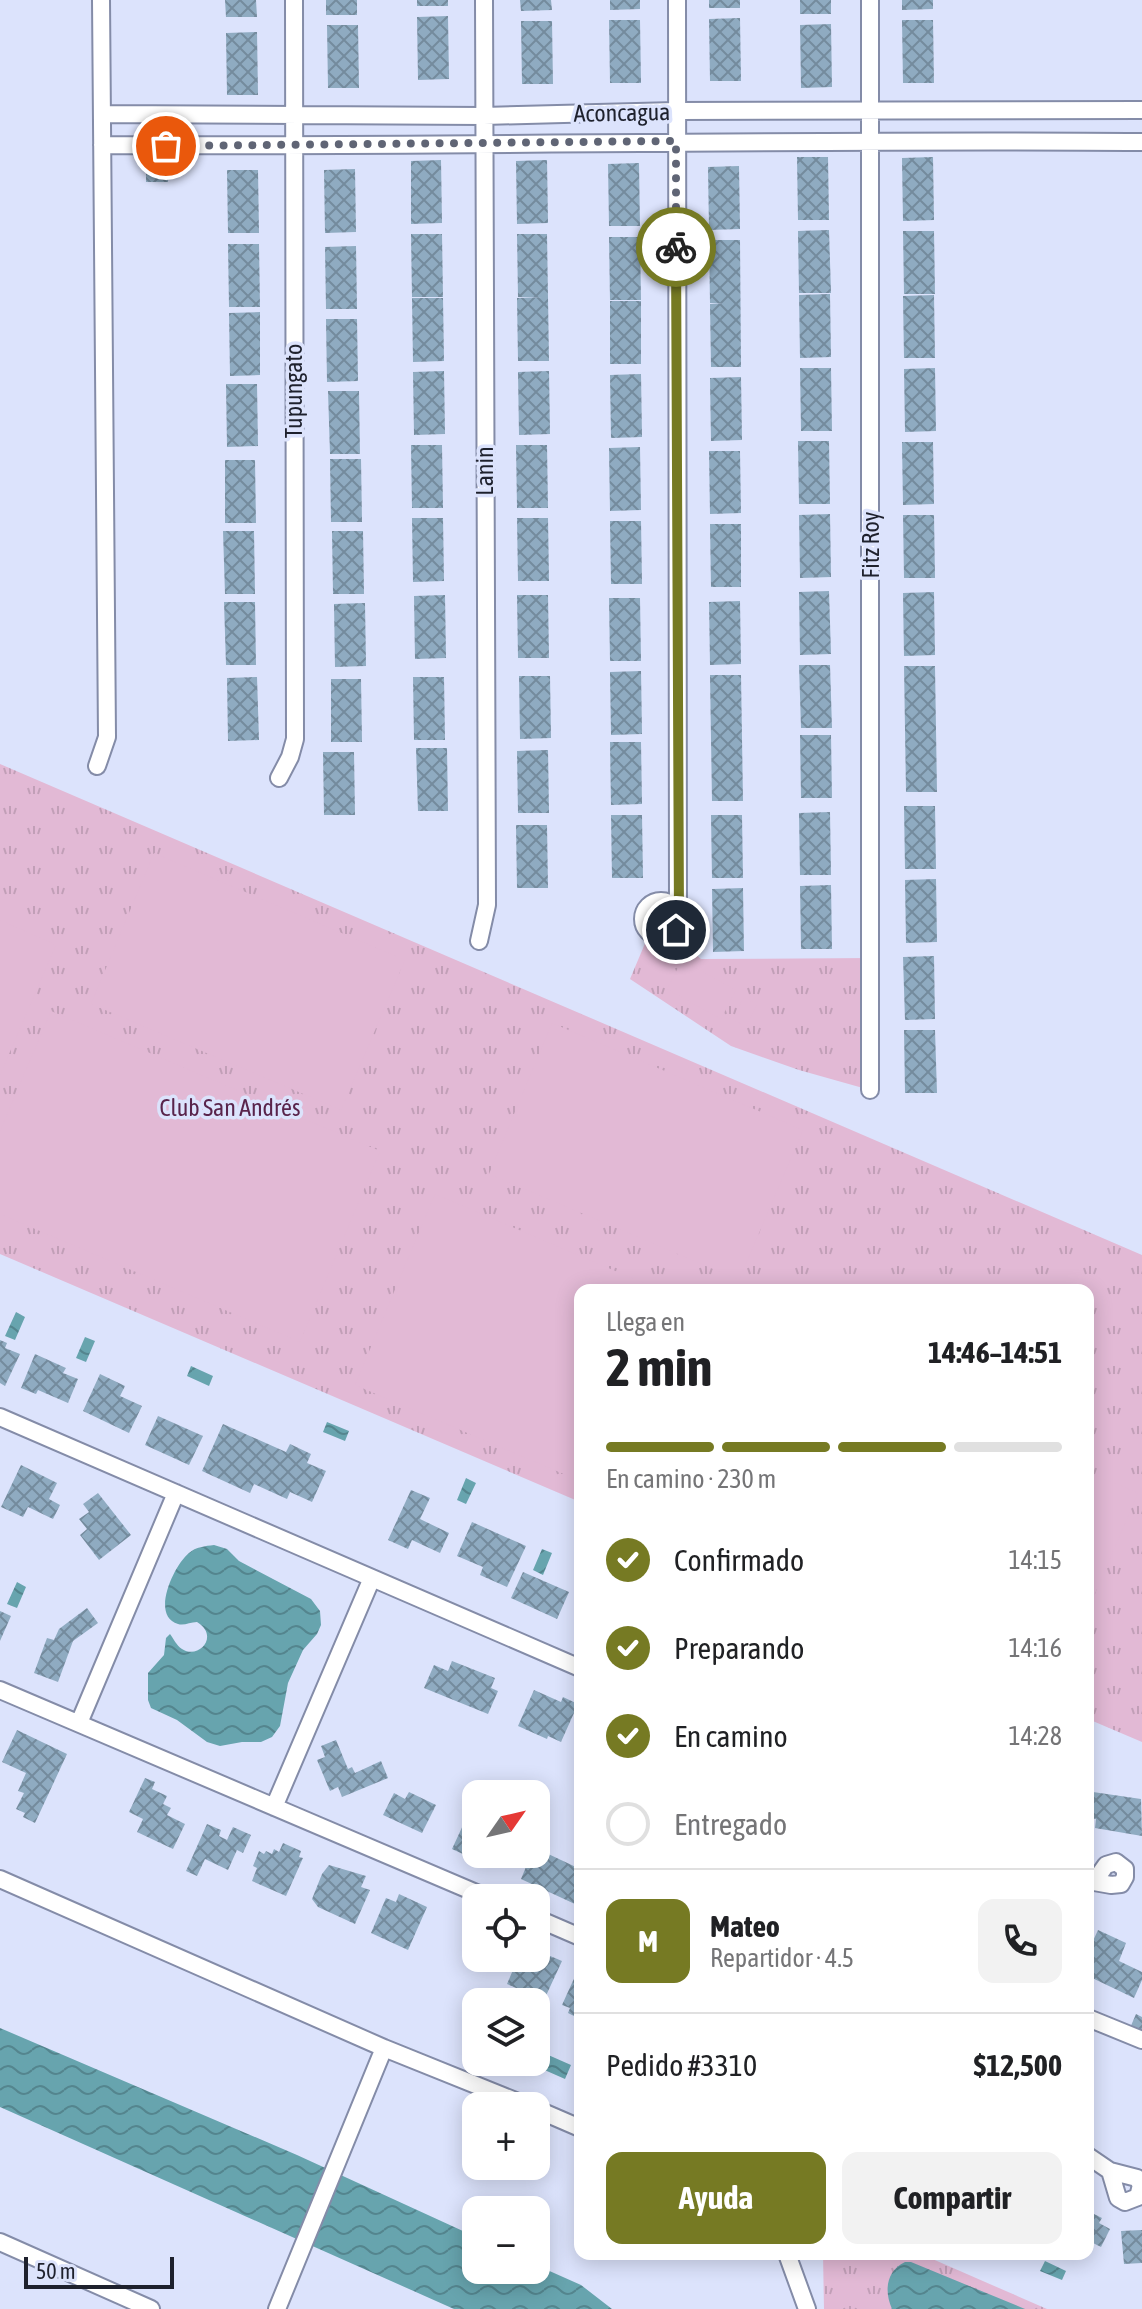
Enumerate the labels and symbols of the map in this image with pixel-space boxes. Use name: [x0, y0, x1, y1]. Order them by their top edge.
street label: Aconcagua: [573, 98, 671, 127]
pin: [132, 112, 200, 180]
courier: [636, 207, 716, 287]
street label: Tupungato: [280, 344, 307, 438]
street label: Lanin: [471, 446, 498, 496]
street label: Fitz Roy: [857, 511, 884, 578]
pin: [642, 896, 710, 964]
park label: Club San Andrés: [160, 1094, 300, 1121]
north arrow: [462, 1780, 550, 1868]
scale bar: [24, 2253, 174, 2289]

